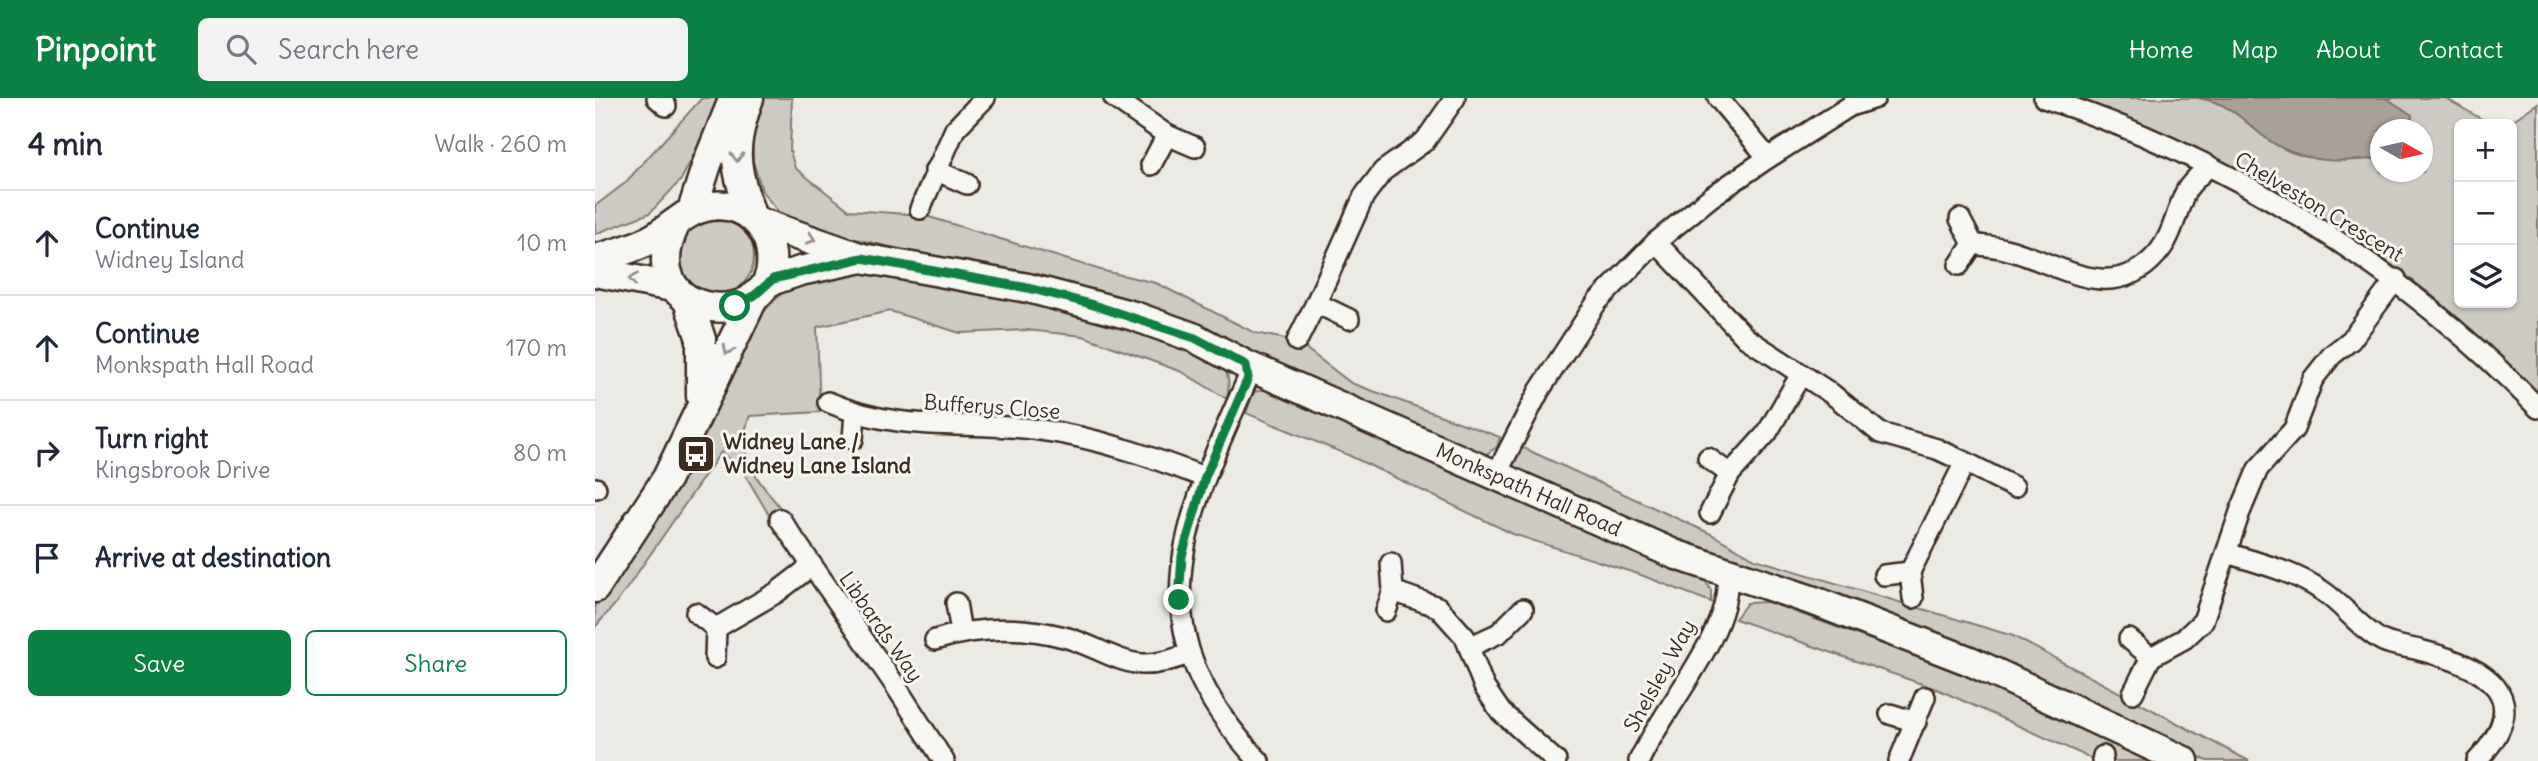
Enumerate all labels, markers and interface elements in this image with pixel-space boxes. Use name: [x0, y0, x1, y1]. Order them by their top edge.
search box: [198, 18, 688, 81]
text: Pinpoint: [35, 28, 156, 70]
icon: search: [222, 30, 260, 68]
text: Search here: [278, 33, 419, 66]
text: Home: [2129, 34, 2193, 64]
text: Map: [2231, 34, 2278, 64]
text: About: [2316, 34, 2380, 64]
text: Contact: [2418, 34, 2503, 64]
north arrow: [2370, 119, 2433, 182]
map controls: [2454, 119, 2517, 308]
button: +: [2454, 119, 2517, 182]
text: 4 min: [28, 125, 103, 163]
text: Walk · 260 m: [434, 129, 567, 158]
street label: Chelveston Crescent: [2230, 145, 2409, 268]
one-way arrow: [729, 151, 744, 162]
button: −: [2454, 182, 2517, 245]
text: Continue: [95, 212, 200, 245]
icon: ahead: [28, 224, 66, 262]
text: 10 m: [517, 228, 567, 257]
one-way arrow: [805, 231, 817, 245]
text: Widney Island: [95, 245, 244, 274]
button: layers: [2454, 245, 2517, 308]
one-way arrow: [627, 272, 639, 287]
route start: [719, 290, 750, 321]
text: Continue: [95, 317, 200, 350]
icon: ahead: [28, 329, 66, 367]
text: 170 m: [506, 333, 567, 362]
one-way arrow: [722, 343, 736, 355]
text: Monkspath Hall Road: [95, 350, 314, 379]
street label: Bufferys Close: [923, 388, 1061, 425]
text: Turn right: [95, 422, 208, 455]
place label: Widney Lane / Widney Lane Island: [723, 428, 912, 479]
bus stop icon: Widney Lane / Widney Lane Island: [675, 433, 717, 475]
icon: right: [28, 434, 66, 472]
street label: Monkspath Hall Road: [1432, 437, 1626, 542]
text: 80 m: [513, 438, 567, 467]
text: Kingsbrook Drive: [95, 455, 270, 484]
icon: arrive: [28, 539, 66, 577]
text: Arrive at destination: [95, 541, 331, 574]
street label: Libbards Way: [833, 566, 929, 687]
route end: [1163, 584, 1194, 615]
street label: Shelsley Way: [1618, 615, 1702, 737]
button: Save: [28, 630, 291, 696]
button: Share: [305, 630, 567, 696]

